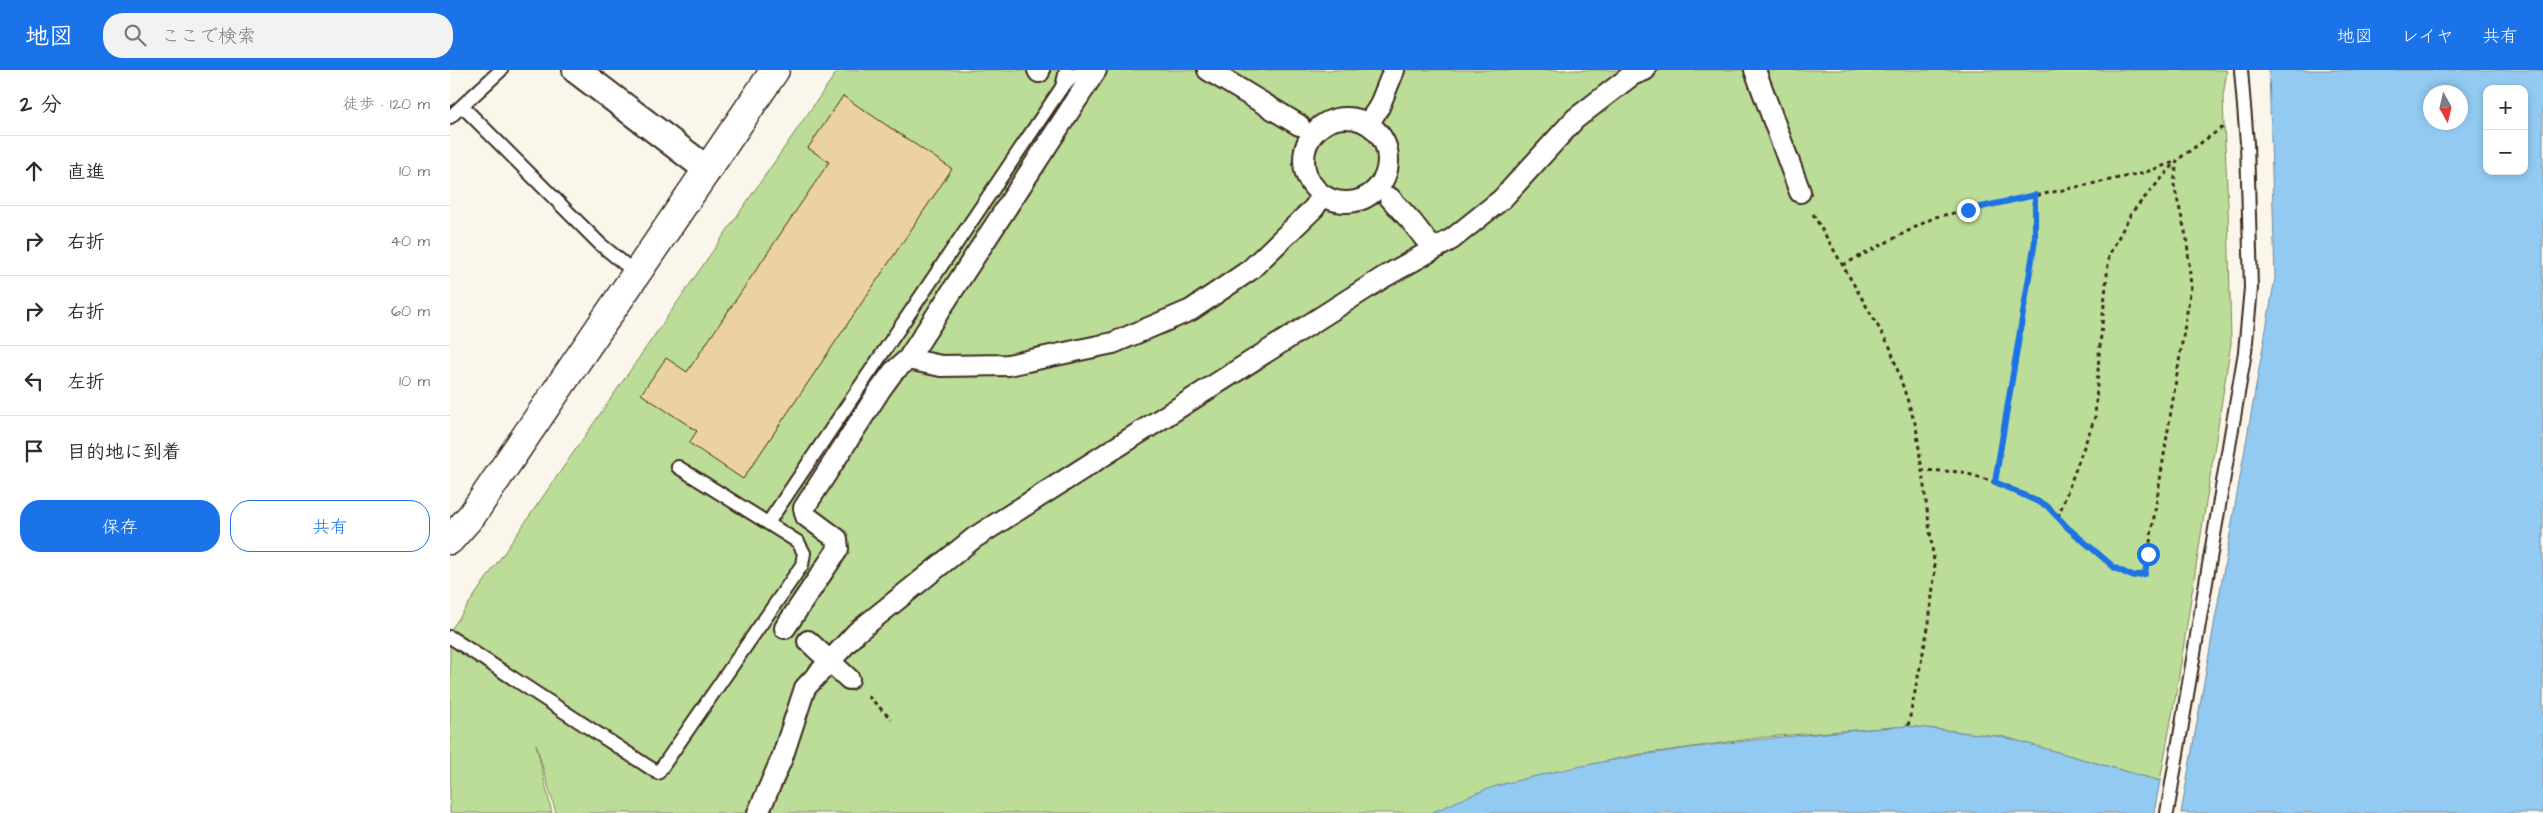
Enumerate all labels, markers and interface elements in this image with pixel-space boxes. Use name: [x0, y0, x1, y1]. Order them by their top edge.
search box: [103, 13, 453, 58]
text: 地図: [25, 20, 73, 54]
icon: search: [121, 21, 149, 49]
text: ここで検索: [161, 23, 256, 50]
text: 地図: [2337, 24, 2373, 49]
text: レイヤ: [2401, 24, 2454, 49]
text: 共有: [2482, 24, 2518, 49]
north arrow: [2423, 85, 2468, 130]
map controls: [2483, 85, 2528, 175]
button: +: [2483, 85, 2528, 130]
text: 2 分: [20, 90, 61, 119]
text: 徒歩 · 120 m: [343, 93, 430, 115]
button: −: [2483, 130, 2528, 175]
icon: ahead: [20, 157, 48, 185]
text: 直進: [67, 159, 105, 186]
text: 10 m: [399, 160, 430, 182]
route end: [1957, 199, 1980, 222]
icon: right: [20, 227, 48, 255]
text: 右折: [67, 229, 105, 256]
text: 40 m: [390, 230, 430, 252]
icon: right: [20, 297, 48, 325]
text: 右折: [67, 299, 105, 326]
text: 60 m: [391, 300, 430, 322]
icon: left: [20, 367, 48, 395]
text: 左折: [67, 369, 105, 396]
text: 10 m: [399, 370, 430, 392]
icon: arrive: [20, 437, 48, 465]
text: 目的地に到着: [67, 439, 181, 466]
button: 保存: [20, 500, 220, 552]
button: 共有: [230, 500, 430, 552]
route start: [2137, 543, 2160, 566]

